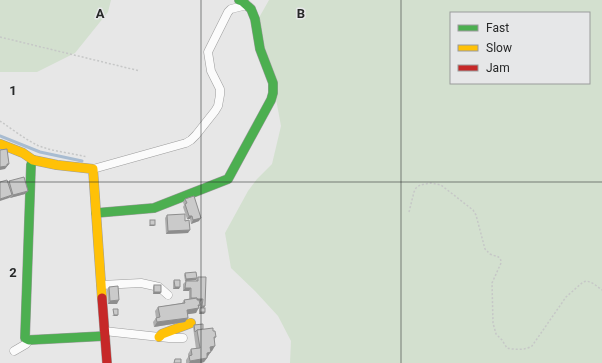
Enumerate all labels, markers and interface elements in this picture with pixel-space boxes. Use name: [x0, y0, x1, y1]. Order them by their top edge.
text: A: [96, 6, 105, 21]
text: B: [297, 6, 305, 21]
legend: [450, 12, 590, 84]
text: Fast: [486, 21, 509, 35]
text: Slow: [486, 41, 512, 55]
text: Jam: [486, 61, 510, 75]
text: 1: [9, 83, 17, 98]
text: 2: [9, 265, 17, 280]

